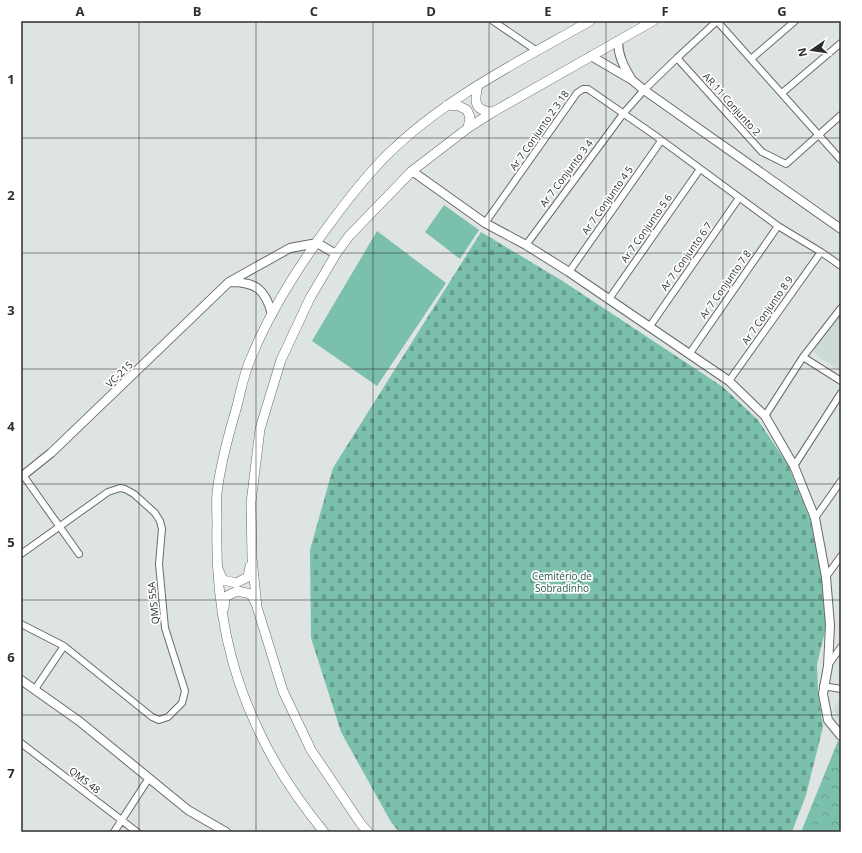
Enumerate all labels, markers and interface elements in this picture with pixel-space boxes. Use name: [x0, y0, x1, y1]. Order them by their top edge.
text: A: [76, 2, 85, 20]
text: B: [193, 2, 202, 20]
text: C: [310, 2, 318, 20]
text: D: [426, 2, 436, 20]
text: E: [544, 2, 552, 20]
text: F: [661, 2, 669, 20]
text: G: [777, 2, 787, 20]
north arrow: [792, 30, 832, 70]
text: N: [793, 46, 810, 58]
street label: AR 11 Conjunto 2: [700, 69, 764, 139]
text: 1: [7, 70, 15, 88]
street label: Ar 7 Conjunto 2 3 18: [506, 87, 572, 173]
street label: Ar 7 Conjunto 3 4: [536, 136, 596, 209]
street label: Ar 7 Conjunto 4 5: [578, 163, 636, 237]
text: 2: [7, 186, 15, 204]
street label: Ar 7 Conjunto 5 6: [617, 191, 675, 265]
street label: Ar 7 Conjunto 6 7: [657, 219, 715, 293]
street label: Ar 7 Conjunto 7 8: [696, 247, 754, 321]
street label: Ar 7 Conjunto 8 9: [738, 273, 796, 347]
text: 3: [7, 301, 15, 319]
street label: VC-215: [102, 357, 136, 390]
text: 4: [7, 417, 15, 435]
text: 5: [7, 533, 15, 551]
park label: Cemitério de Sobradinho: [532, 569, 592, 595]
street label: QMS 55A: [144, 580, 162, 625]
text: 6: [7, 648, 15, 666]
street label: QMS 48: [66, 763, 104, 797]
text: 7: [7, 764, 15, 782]

